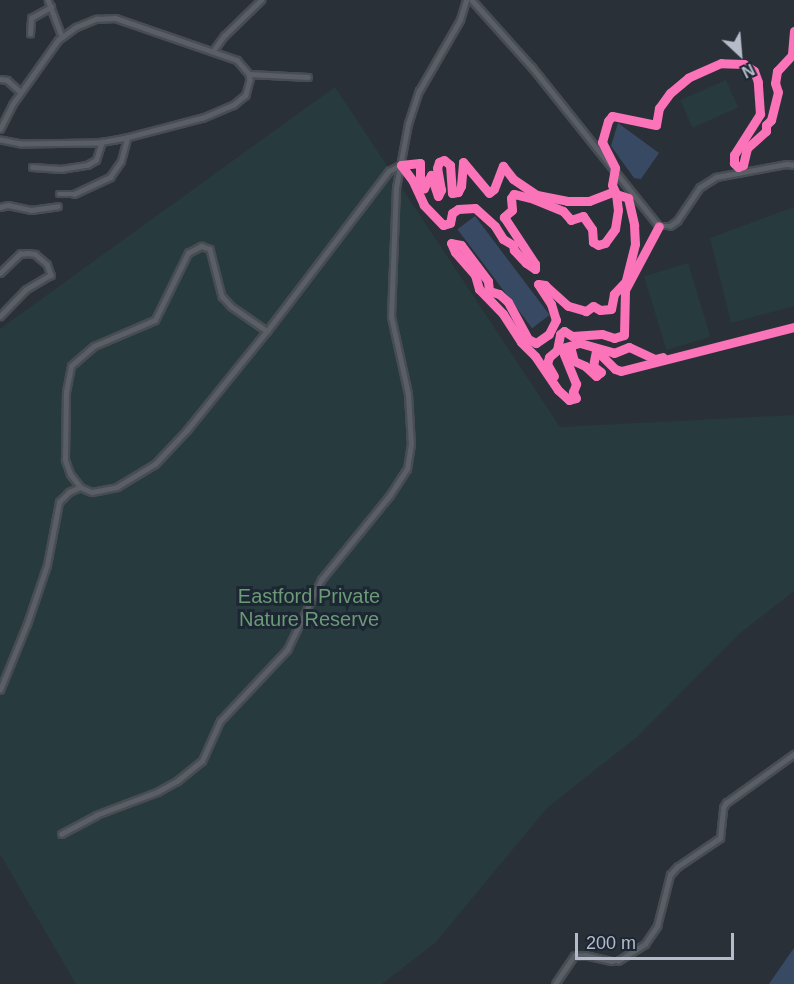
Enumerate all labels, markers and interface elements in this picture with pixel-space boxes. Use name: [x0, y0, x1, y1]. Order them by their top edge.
north arrow: [710, 24, 770, 84]
text: N: [739, 60, 757, 81]
park label: Eastford Private Nature Reserve: [238, 585, 380, 632]
scale bar: [578, 921, 737, 959]
text: 200 m: [586, 933, 636, 953]

